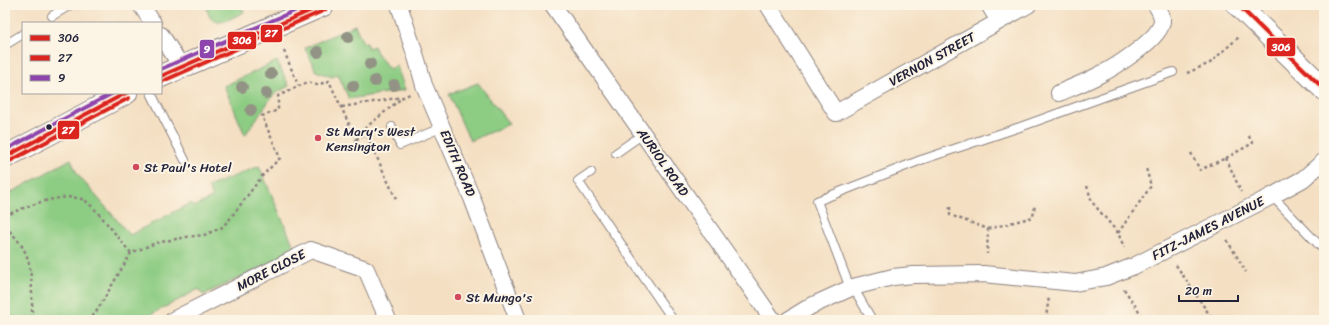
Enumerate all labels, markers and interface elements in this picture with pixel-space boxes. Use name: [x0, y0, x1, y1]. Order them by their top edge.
legend: [22, 22, 162, 94]
line badge: 27: [260, 24, 283, 43]
text: 27: [264, 24, 279, 43]
street label: VERNON STREET: [885, 25, 980, 92]
text: 306: [58, 27, 79, 49]
line badge: 306: [227, 31, 257, 50]
text: 306: [231, 31, 252, 50]
line badge: 306: [1266, 37, 1296, 57]
text: 306: [1270, 38, 1291, 57]
line badge: 9: [199, 39, 215, 59]
text: 9: [204, 40, 211, 59]
text: 27: [58, 47, 73, 69]
text: 9: [58, 67, 65, 89]
line badge: 27: [57, 120, 80, 140]
place label: St Mary's West Kensington: [326, 120, 416, 158]
text: 27: [61, 121, 76, 140]
unlabelled marker: [44, 122, 54, 132]
street label: AURIOL ROAD: [630, 122, 695, 201]
street label: EDITH ROAD: [434, 126, 483, 200]
marker: St Mary's West Kensington: [313, 133, 323, 143]
place label: St Paul's Hotel: [144, 156, 232, 179]
marker: St Paul's Hotel: [131, 162, 141, 172]
street label: FITZ-JAMES AVENUE: [1148, 189, 1269, 266]
street label: MORE CLOSE: [232, 242, 310, 297]
scale bar: [1179, 277, 1238, 303]
text: 20 m: [1185, 280, 1212, 302]
place label: St Mungo's: [466, 286, 533, 309]
marker: St Mungo's: [453, 292, 463, 302]

